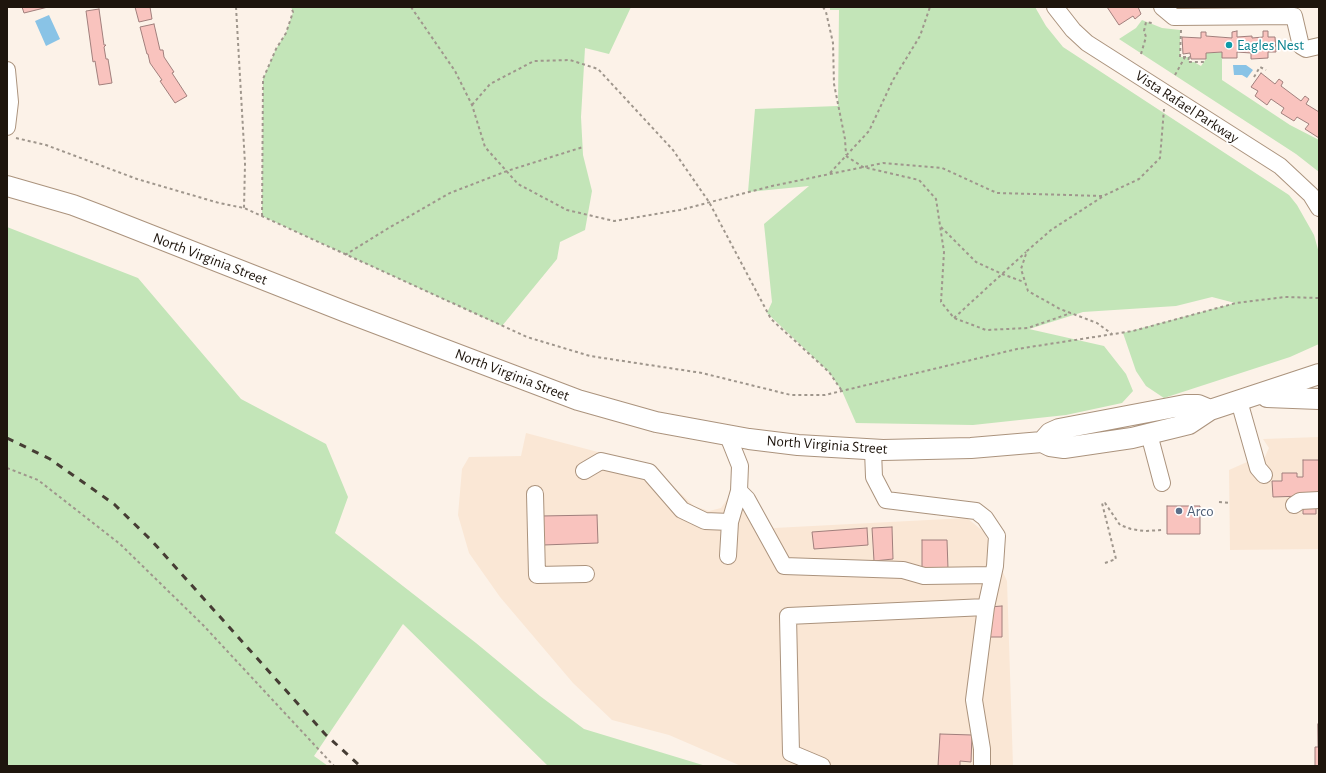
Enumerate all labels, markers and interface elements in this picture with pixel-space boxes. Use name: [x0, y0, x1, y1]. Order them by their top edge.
place label: Eagles Nest: [1237, 36, 1304, 54]
marker: Eagles Nest: [1224, 40, 1234, 50]
street label: Vista Rafael Parkway: [1132, 67, 1242, 147]
street label: North Virginia Street: [150, 229, 270, 289]
street label: North Virginia Street: [452, 345, 572, 405]
street label: North Virginia Street: [766, 432, 888, 458]
place label: Arco: [1187, 502, 1213, 520]
marker: Arco: [1174, 506, 1184, 516]

